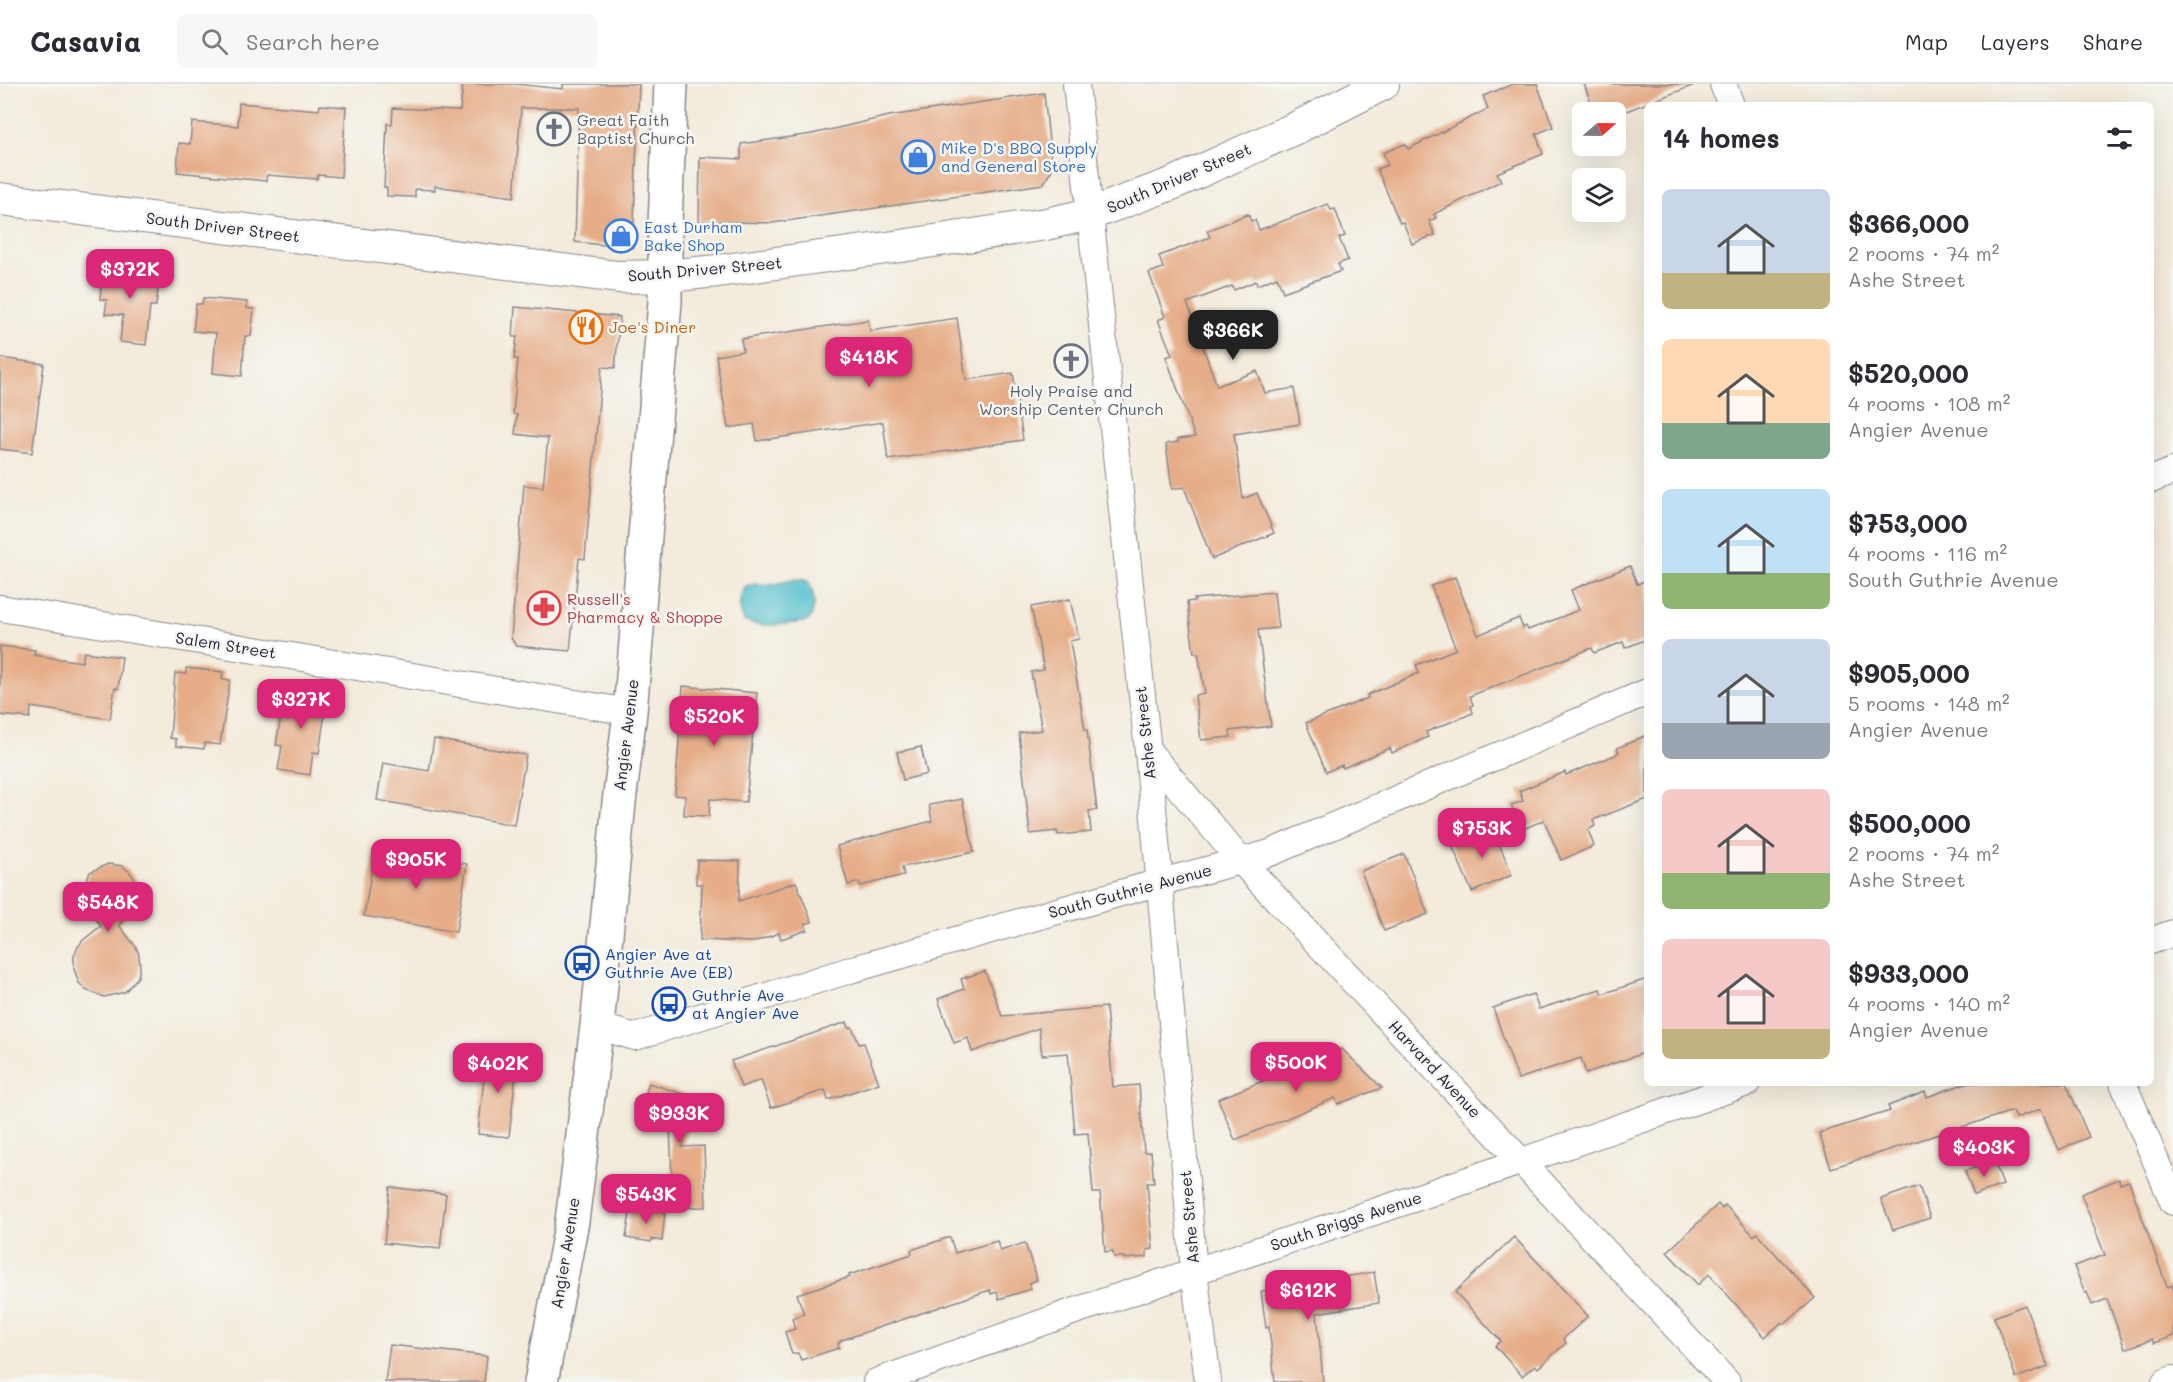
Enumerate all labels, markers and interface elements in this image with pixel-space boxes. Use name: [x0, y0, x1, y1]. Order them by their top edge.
search box: [177, 14, 597, 68]
text: Casavia: [30, 23, 141, 59]
icon: search: [198, 25, 231, 58]
text: Search here: [246, 27, 380, 56]
text: Map: [1905, 28, 1948, 55]
text: Layers: [1981, 28, 2050, 55]
text: Share: [2083, 28, 2143, 55]
north arrow: [1572, 102, 1626, 156]
map controls: [1572, 102, 1626, 222]
place label: Great Faith Baptist Church: [577, 109, 694, 148]
church icon: Great Faith Baptist Church: [536, 111, 572, 147]
text: 14 homes: [1662, 121, 1780, 155]
icon: filters: [2103, 122, 2136, 155]
place label: Mike D's BBQ Supply and General Store: [941, 137, 1097, 176]
street label: South Driver Street: [1103, 138, 1254, 217]
shop icon: Mike D's BBQ Supply and General Store: [900, 139, 936, 175]
button: layers: [1572, 168, 1626, 222]
text: $366,000: [1848, 206, 1969, 240]
street label: South Driver Street: [145, 207, 301, 246]
icon: home: [1710, 213, 1782, 285]
place label: East Durham Bake Shop: [644, 216, 743, 255]
shop icon: East Durham Bake Shop: [603, 218, 639, 254]
text: 2 rooms · 74 m²: [1848, 240, 1999, 266]
pin: $372K: [88, 249, 172, 300]
street label: South Driver Street: [627, 251, 783, 286]
text: $372K: [100, 255, 160, 281]
text: Ashe Street: [1848, 266, 1965, 292]
restaurant icon: Joe's Diner: [568, 309, 604, 345]
pin: $366K: [1191, 310, 1275, 361]
place label: Joe's Diner: [609, 316, 696, 337]
text: $366K: [1202, 316, 1264, 342]
pin: $418K: [827, 337, 911, 388]
text: $418K: [839, 343, 899, 369]
church icon: Holy Praise and Worship Center Church: [1053, 343, 1089, 379]
text: $520,000: [1848, 356, 1969, 390]
icon: home: [1710, 363, 1782, 435]
place label: Holy Praise and Worship Center Church: [979, 380, 1163, 419]
text: 4 rooms · 108 m²: [1848, 390, 2010, 416]
text: Angier Avenue: [1848, 416, 1989, 442]
text: $753,000: [1848, 506, 1967, 540]
icon: home: [1710, 513, 1782, 585]
text: 4 rooms · 116 m²: [1848, 540, 2007, 566]
text: South Guthrie Avenue: [1848, 566, 2059, 592]
place label: Russell's Pharmacy & Shoppe: [567, 588, 723, 627]
pharmacy icon: Russell's Pharmacy & Shoppe: [526, 590, 562, 626]
street label: Salem Street: [174, 626, 278, 663]
text: $905,000: [1848, 656, 1970, 690]
icon: home: [1710, 663, 1782, 735]
street label: Angier Avenue: [608, 678, 643, 792]
pin: $327K: [259, 679, 343, 730]
text: $327K: [271, 685, 331, 711]
street label: Ashe Street: [1129, 685, 1160, 781]
text: 5 rooms · 148 m²: [1848, 690, 2010, 716]
pin: $520K: [672, 696, 756, 747]
text: $520K: [683, 702, 745, 728]
text: Angier Avenue: [1848, 716, 1989, 742]
text: $500,000: [1848, 806, 1971, 840]
pin: $753K: [1440, 808, 1524, 859]
icon: home: [1710, 813, 1782, 885]
text: $753K: [1452, 814, 1512, 840]
pin: $905K: [374, 839, 458, 890]
text: 2 rooms · 74 m²: [1848, 840, 1999, 866]
text: $905K: [385, 845, 447, 871]
street label: South Guthrie Avenue: [1046, 859, 1214, 922]
text: Ashe Street: [1848, 866, 1965, 892]
pin: $548K: [66, 882, 150, 933]
text: $548K: [77, 888, 139, 914]
place label: Angier Ave at Guthrie Ave (EB): [605, 943, 733, 982]
bus stop icon: Angier Ave at Guthrie Ave (EB): [564, 945, 600, 981]
text: $933,000: [1848, 956, 1969, 990]
icon: home: [1710, 963, 1782, 1035]
place label: Guthrie Ave at Angier Ave: [692, 984, 799, 1023]
bus stop icon: Guthrie Ave at Angier Ave: [651, 986, 687, 1022]
text: 4 rooms · 140 m²: [1848, 990, 2010, 1016]
street label: Harvard Avenue: [1385, 1015, 1486, 1122]
text: Angier Avenue: [1848, 1016, 1989, 1042]
pin: $500K: [1254, 1042, 1338, 1093]
pin: $402K: [456, 1043, 540, 1094]
text: $500K: [1265, 1048, 1327, 1074]
text: $402K: [467, 1049, 529, 1075]
pin: $933K: [637, 1093, 721, 1144]
text: $933K: [648, 1099, 710, 1125]
pin: $403K: [1942, 1127, 2026, 1178]
text: $403K: [1952, 1133, 2016, 1159]
street label: Ashe Street: [1174, 1169, 1203, 1265]
pin: $543K: [604, 1174, 688, 1225]
text: $543K: [615, 1180, 677, 1206]
street label: South Briggs Avenue: [1267, 1186, 1424, 1255]
street label: Angier Avenue: [545, 1196, 584, 1310]
pin: $612K: [1266, 1270, 1350, 1321]
text: $612K: [1279, 1276, 1337, 1302]

